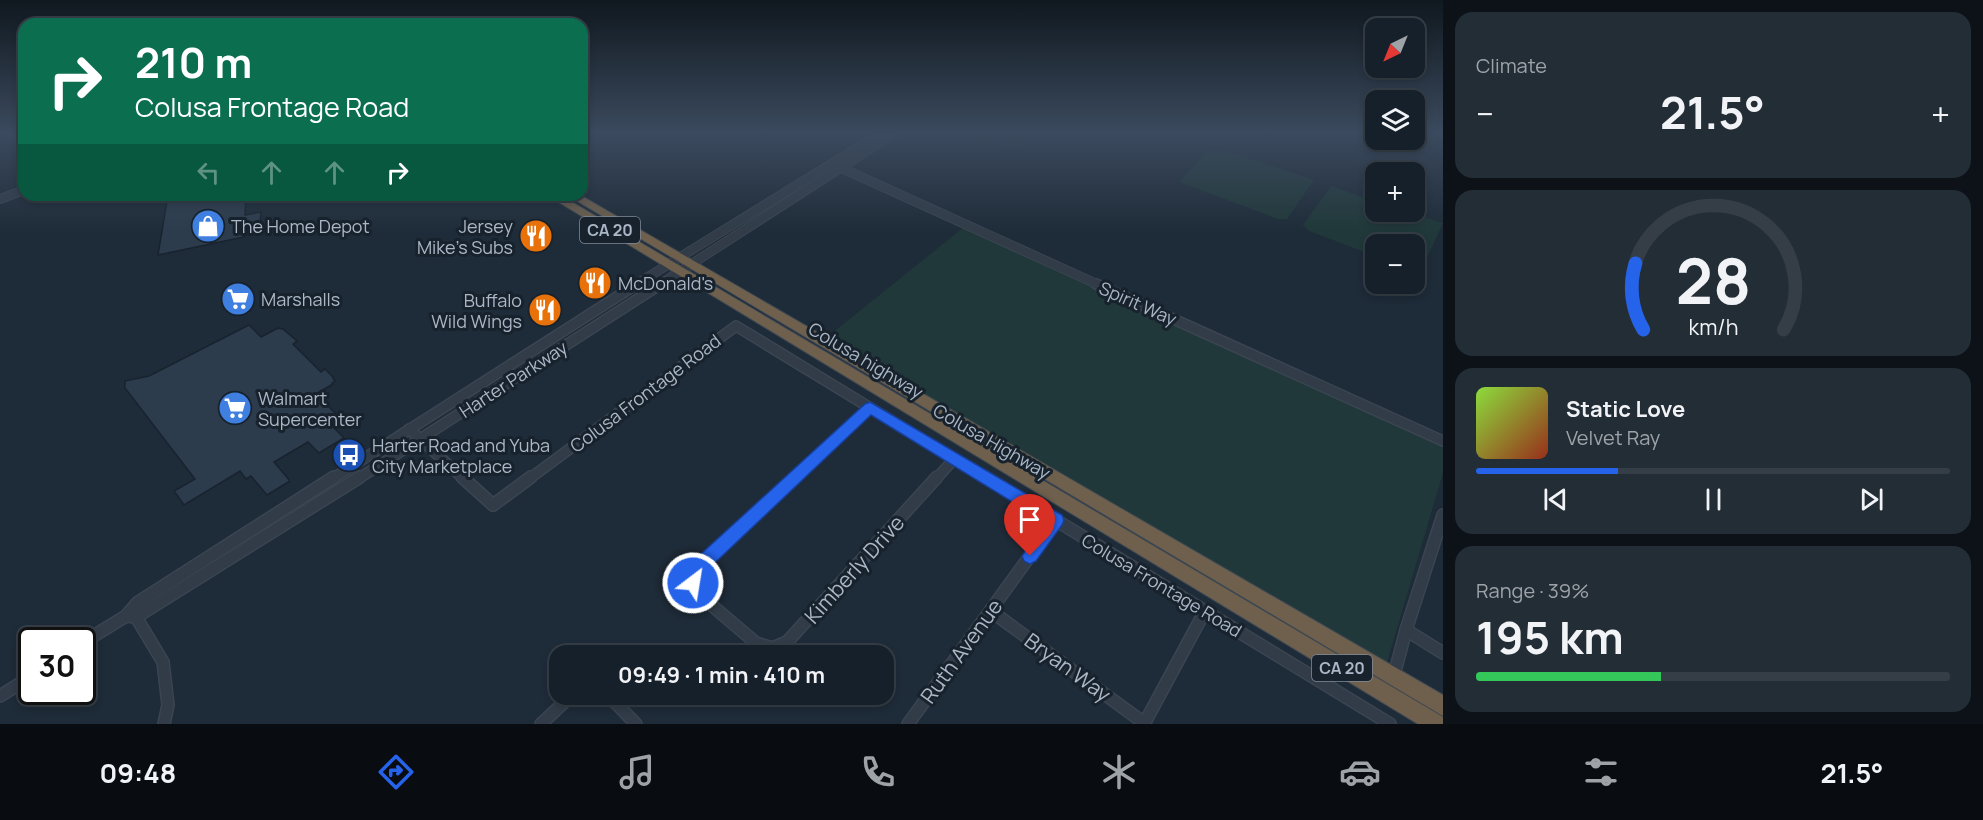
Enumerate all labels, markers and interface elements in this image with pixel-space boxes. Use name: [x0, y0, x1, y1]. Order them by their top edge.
north arrow: [1365, 18, 1425, 78]
map controls: [1365, 18, 1425, 294]
text: 210 m: [135, 33, 252, 91]
icon: right: [36, 42, 114, 120]
text: Climate: [1476, 52, 1547, 79]
text: 21.5°: [1660, 81, 1765, 143]
text: Colusa Frontage Road: [135, 88, 409, 125]
button: layers: [1365, 90, 1425, 150]
text: −: [1476, 91, 1494, 136]
text: +: [1931, 91, 1950, 136]
icon: left: [192, 156, 225, 189]
icon: ahead: [255, 156, 288, 189]
icon: ahead: [318, 156, 351, 189]
icon: right: [381, 156, 414, 189]
button: +: [1365, 162, 1425, 222]
shop icon: The Home Depot: [190, 208, 226, 244]
place label: The Home Depot: [231, 214, 370, 238]
place label: Jersey Mike's Subs: [417, 214, 514, 259]
road number: CA 20: [580, 217, 640, 243]
restaurant icon: Jersey Mike's Subs: [518, 218, 554, 254]
button: −: [1365, 234, 1425, 294]
text: 28: [1675, 237, 1751, 323]
restaurant icon: McDonald's: [577, 265, 613, 301]
place label: McDonald's: [618, 271, 713, 295]
street label: Spirit Way: [1095, 275, 1181, 331]
supermarket icon: Marshalls: [220, 281, 256, 317]
place label: Marshalls: [261, 287, 340, 311]
place label: Buffalo Wild Wings: [431, 288, 522, 333]
restaurant icon: Buffalo Wild Wings: [527, 292, 563, 328]
text: km/h: [1688, 312, 1738, 341]
street label: Colusa highway: [804, 316, 928, 404]
street label: Colusa Frontage Road: [565, 328, 725, 458]
street label: Harter Parkway: [454, 335, 572, 423]
place label: Walmart Supercenter: [258, 386, 362, 431]
supermarket icon: Walmart Supercenter: [217, 390, 253, 426]
text: Static Love: [1566, 394, 1685, 424]
street label: Colusa Highway: [929, 398, 1055, 485]
text: Velvet Ray: [1566, 424, 1660, 451]
place label: Harter Road and Yuba City Marketplace: [372, 433, 550, 478]
bus stop icon: Harter Road and Yuba City Marketplace: [331, 437, 367, 473]
icon: previous: [1539, 483, 1572, 516]
icon: pause: [1697, 483, 1730, 516]
icon: next: [1855, 483, 1888, 516]
pin: [1004, 494, 1055, 556]
icon: arrive: [1013, 503, 1046, 536]
street label: Kimberly Drive: [798, 509, 910, 629]
street label: Colusa Frontage Road: [1077, 528, 1247, 642]
position arrow: [661, 551, 725, 615]
text: Range · 39%: [1476, 577, 1589, 604]
street label: Ruth Avenue: [914, 593, 1008, 709]
text: 195 km: [1476, 606, 1624, 668]
street label: Bryan Way: [1019, 626, 1117, 708]
speed limit sign: 30: [18, 627, 96, 705]
road number: CA 20: [1312, 655, 1372, 681]
text: 09:49 · 1 min · 410 m: [618, 660, 825, 690]
icon: directions: [375, 751, 417, 793]
icon: music: [616, 751, 658, 793]
icon: phone: [857, 751, 899, 793]
icon: climate: [1098, 751, 1140, 793]
icon: car: [1339, 751, 1381, 793]
icon: filters: [1580, 751, 1622, 793]
text: 09:48: [99, 754, 176, 791]
text: 21.5°: [1820, 754, 1883, 791]

